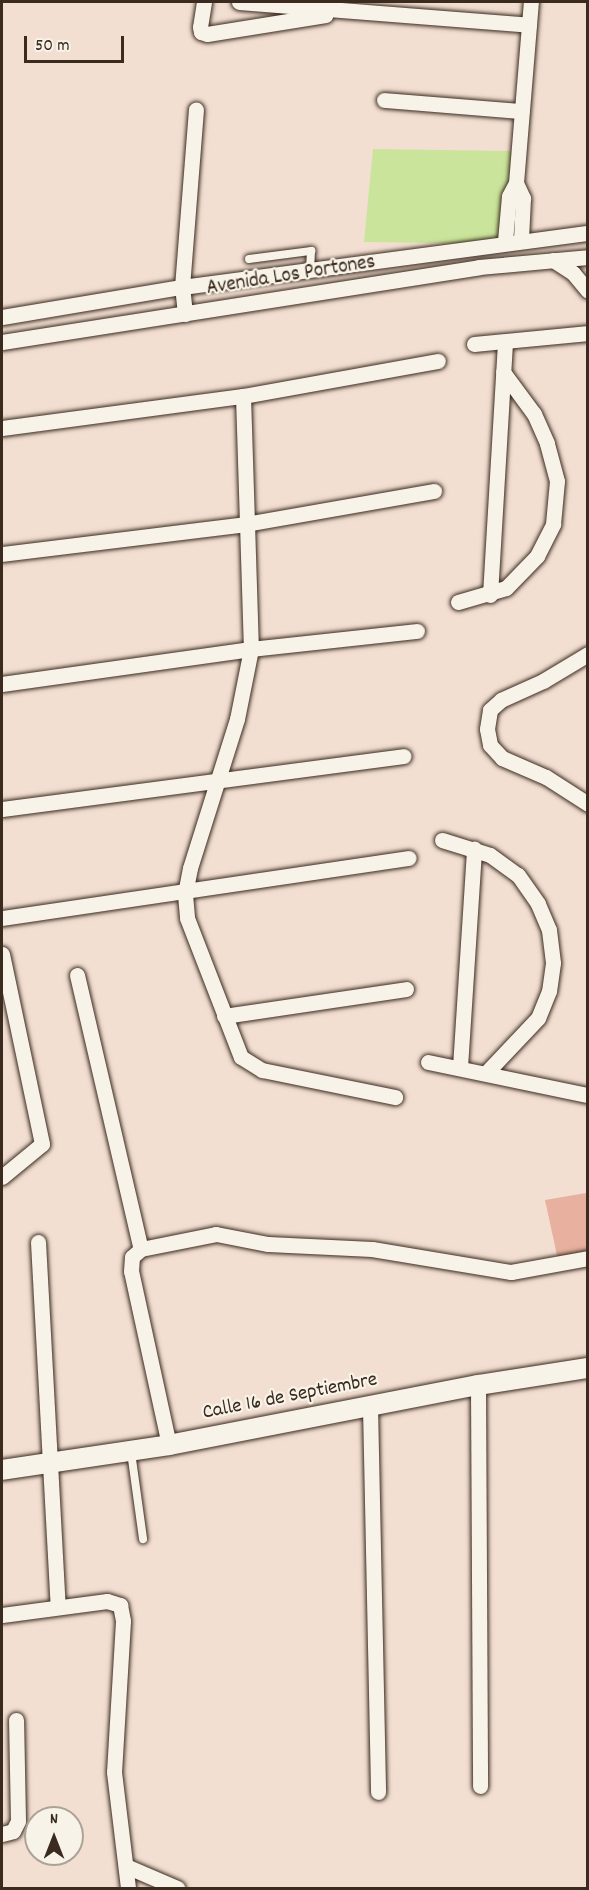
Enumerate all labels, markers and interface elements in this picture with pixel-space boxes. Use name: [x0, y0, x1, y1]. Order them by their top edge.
scale bar: [27, 24, 128, 62]
text: 50 m: [35, 34, 70, 59]
street label: Avenida Los Portones: [205, 250, 377, 302]
street label: Calle 16 de Septiembre: [201, 1368, 379, 1426]
north arrow: [24, 1806, 84, 1866]
text: N: [50, 1808, 58, 1831]

